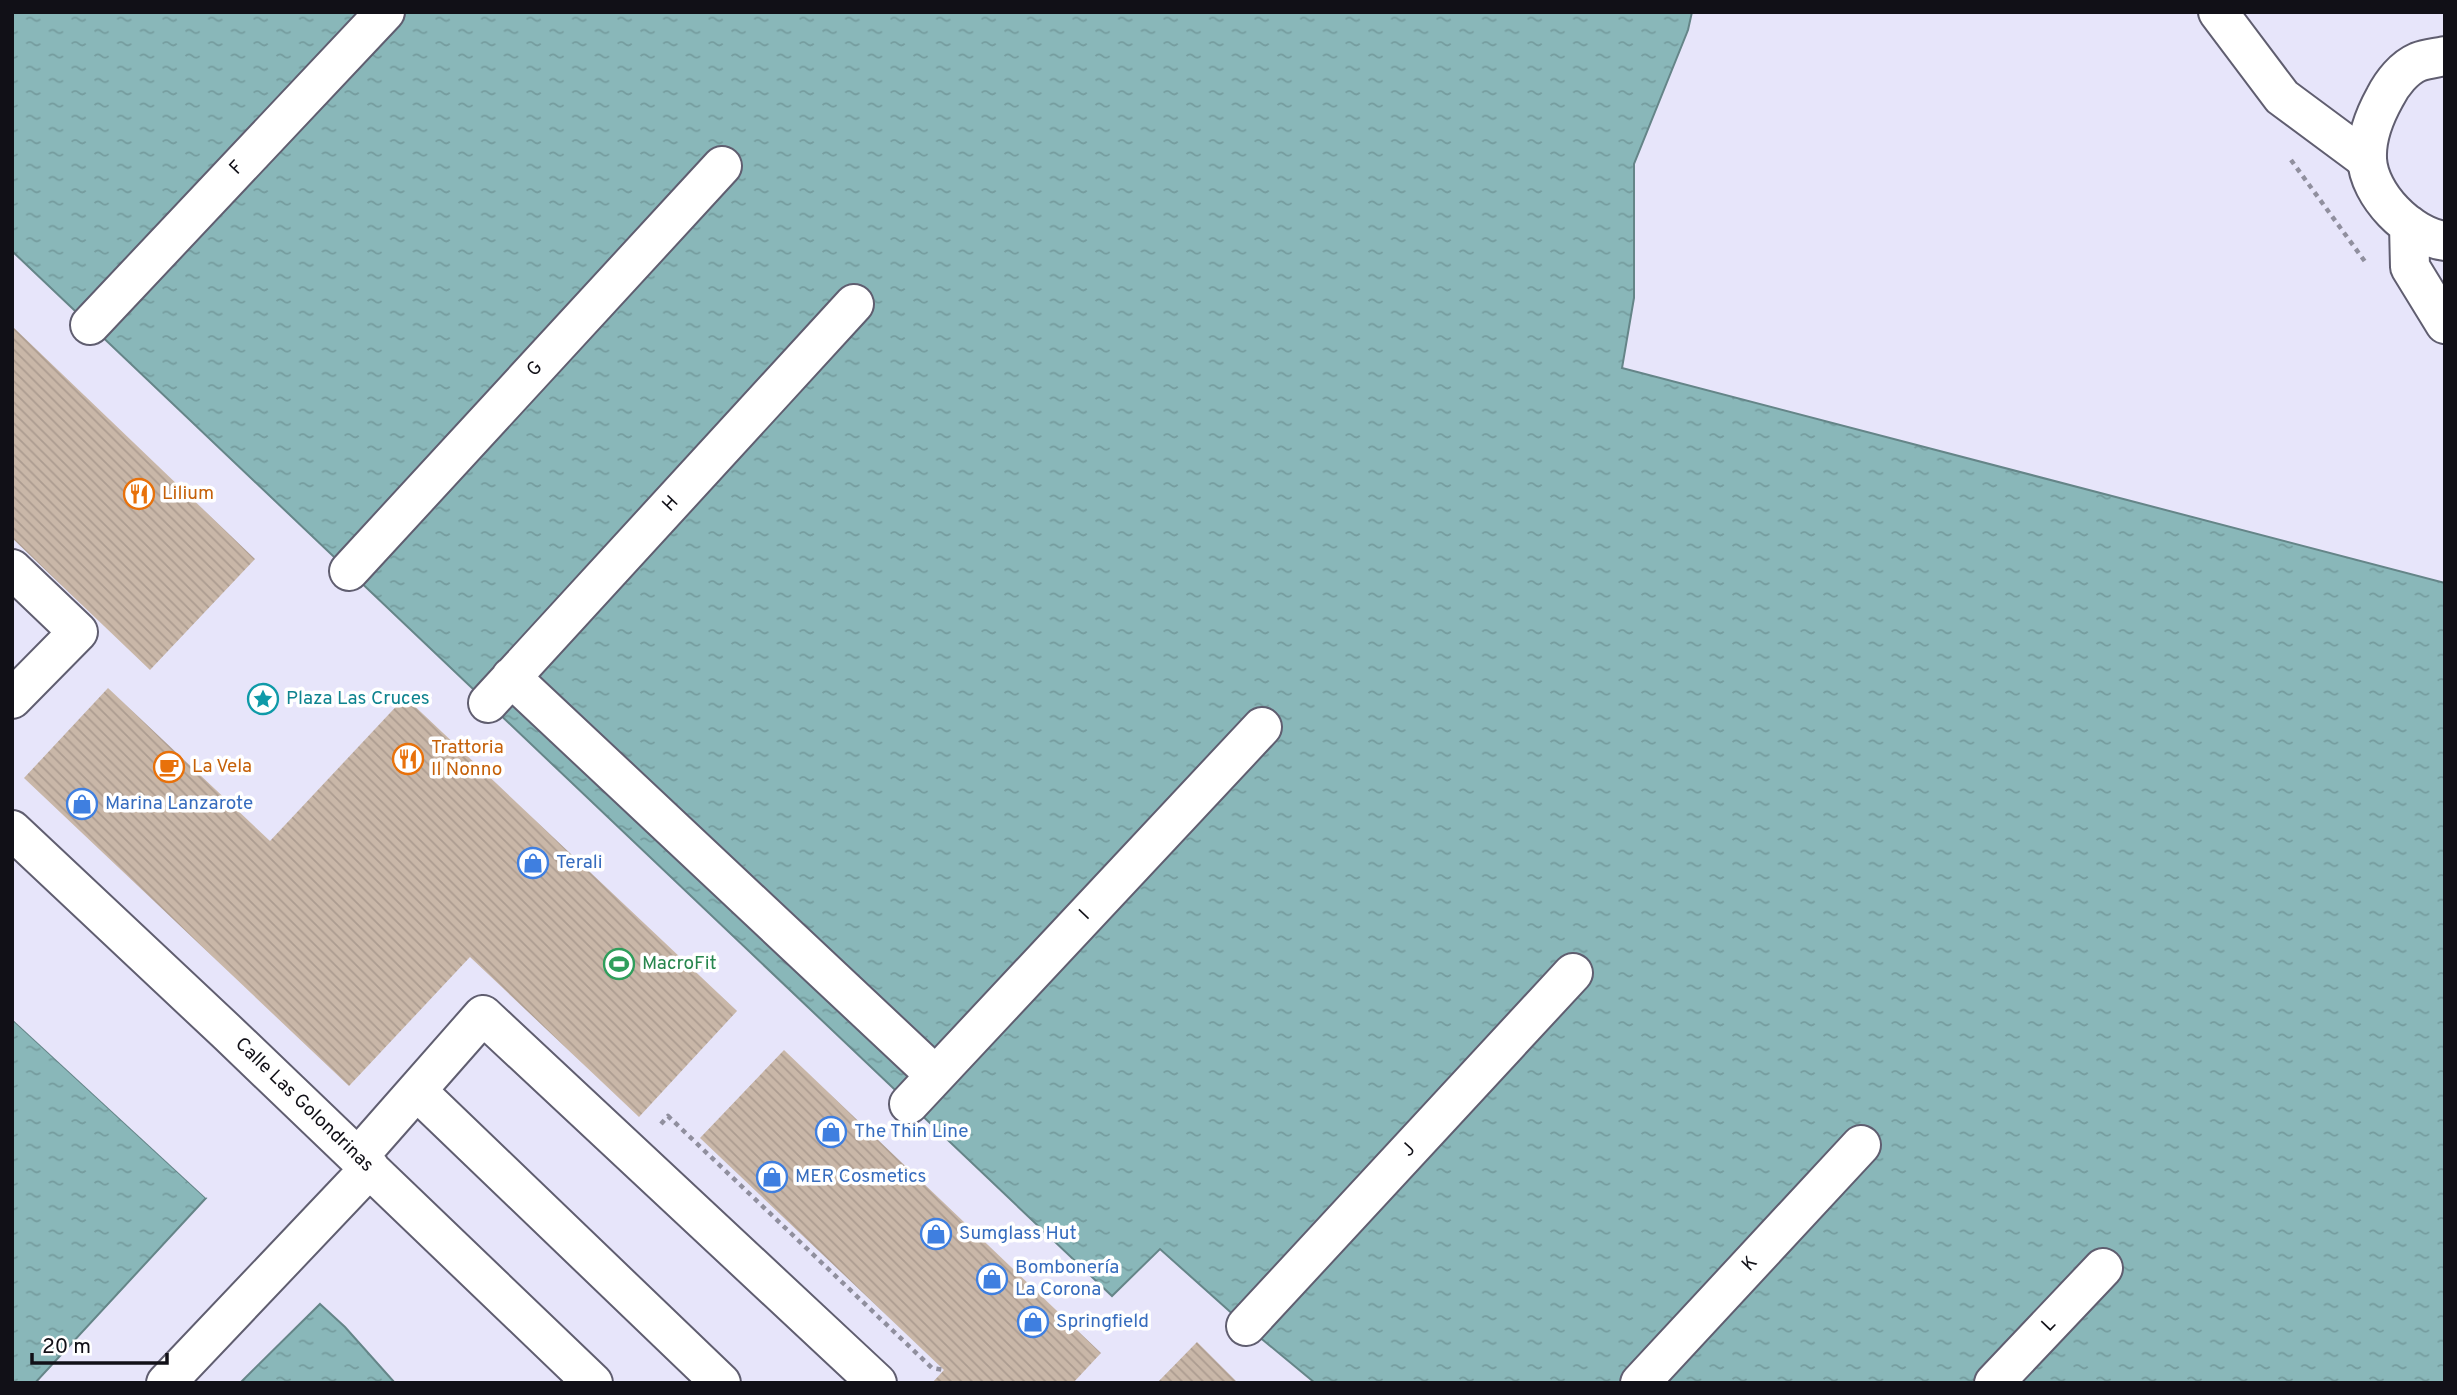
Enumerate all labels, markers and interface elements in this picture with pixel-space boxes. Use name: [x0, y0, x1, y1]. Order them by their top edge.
street label: F: [225, 156, 249, 180]
street label: G: [522, 356, 548, 382]
restaurant icon: Lilium: [122, 477, 156, 511]
place label: Lilium: [162, 482, 214, 506]
street label: H: [658, 491, 684, 517]
place icon: Plaza Las Cruces: [246, 682, 280, 716]
place label: Plaza Las Cruces: [286, 687, 430, 711]
place label: Trattoria Il Nonno: [431, 736, 504, 782]
restaurant icon: Trattoria Il Nonno: [391, 742, 425, 776]
cafe icon: La Vela: [152, 750, 186, 784]
place label: La Vela: [192, 755, 252, 779]
shop icon: Marina Lanzarote: [65, 787, 99, 821]
place label: Marina Lanzarote: [105, 792, 253, 816]
shop icon: Terali: [516, 846, 550, 880]
place label: Terali: [556, 851, 603, 875]
street label: I: [1074, 905, 1096, 925]
sports icon: MacroFit: [602, 947, 636, 981]
place label: MacroFit: [642, 952, 717, 976]
street label: Calle Las Golondrinas: [230, 1033, 378, 1177]
shop icon: The Thin Line: [814, 1115, 848, 1149]
place label: The Thin Line: [854, 1120, 968, 1144]
street label: J: [1397, 1138, 1421, 1162]
shop icon: MER Cosmetics: [755, 1160, 789, 1194]
place label: MER Cosmetics: [795, 1165, 927, 1189]
shop icon: Sumglass Hut: [919, 1217, 953, 1251]
place label: Sumglass Hut: [959, 1222, 1077, 1246]
street label: K: [1737, 1251, 1763, 1277]
place label: Bombonería La Corona: [1015, 1256, 1119, 1302]
shop icon: Bombonería La Corona: [975, 1262, 1009, 1296]
shop icon: Springfield: [1016, 1305, 1050, 1339]
place label: Springfield: [1056, 1310, 1149, 1334]
street label: L: [2037, 1313, 2062, 1337]
scale bar: [32, 1322, 166, 1366]
text: 20 m: [42, 1334, 91, 1361]

